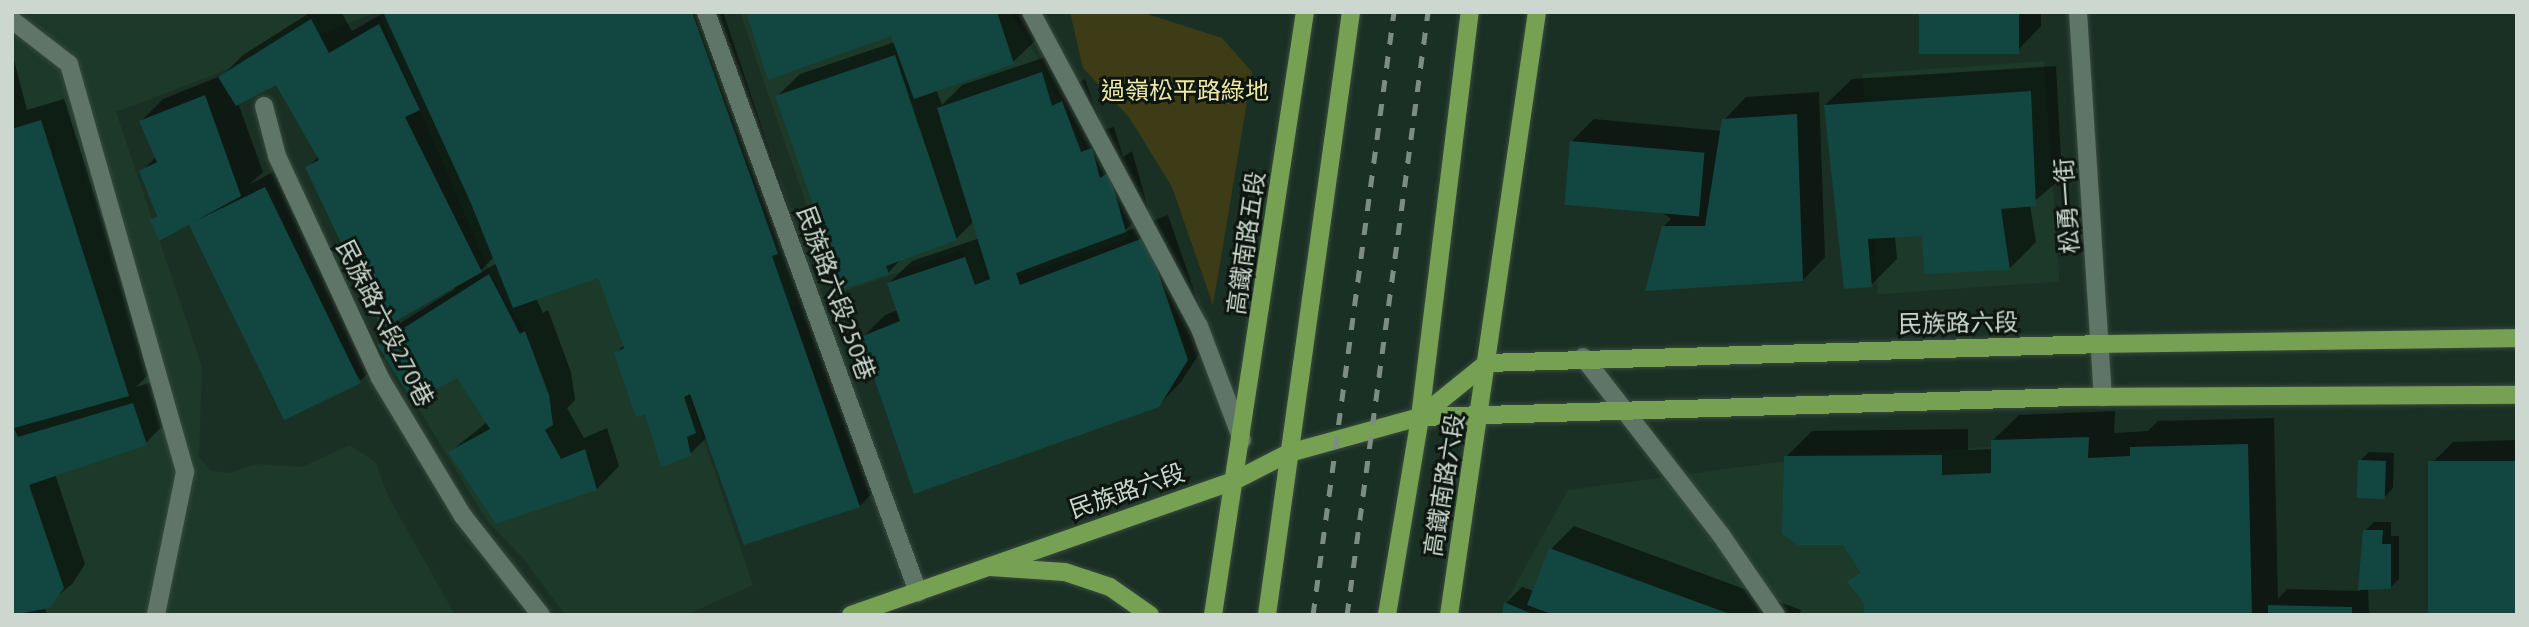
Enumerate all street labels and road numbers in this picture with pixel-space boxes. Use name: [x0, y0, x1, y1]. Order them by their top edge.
street label: 松勇一街: [2049, 157, 2085, 255]
street label: 高鐵南路五段: [1222, 170, 1270, 316]
street label: 民族路六段250巷: [791, 202, 881, 384]
street label: 民族路六段270巷: [331, 235, 439, 411]
street label: 民族路六段: [1898, 308, 2018, 338]
street label: 高鐵南路六段: [1419, 412, 1469, 558]
street label: 民族路六段: [1066, 458, 1188, 524]

